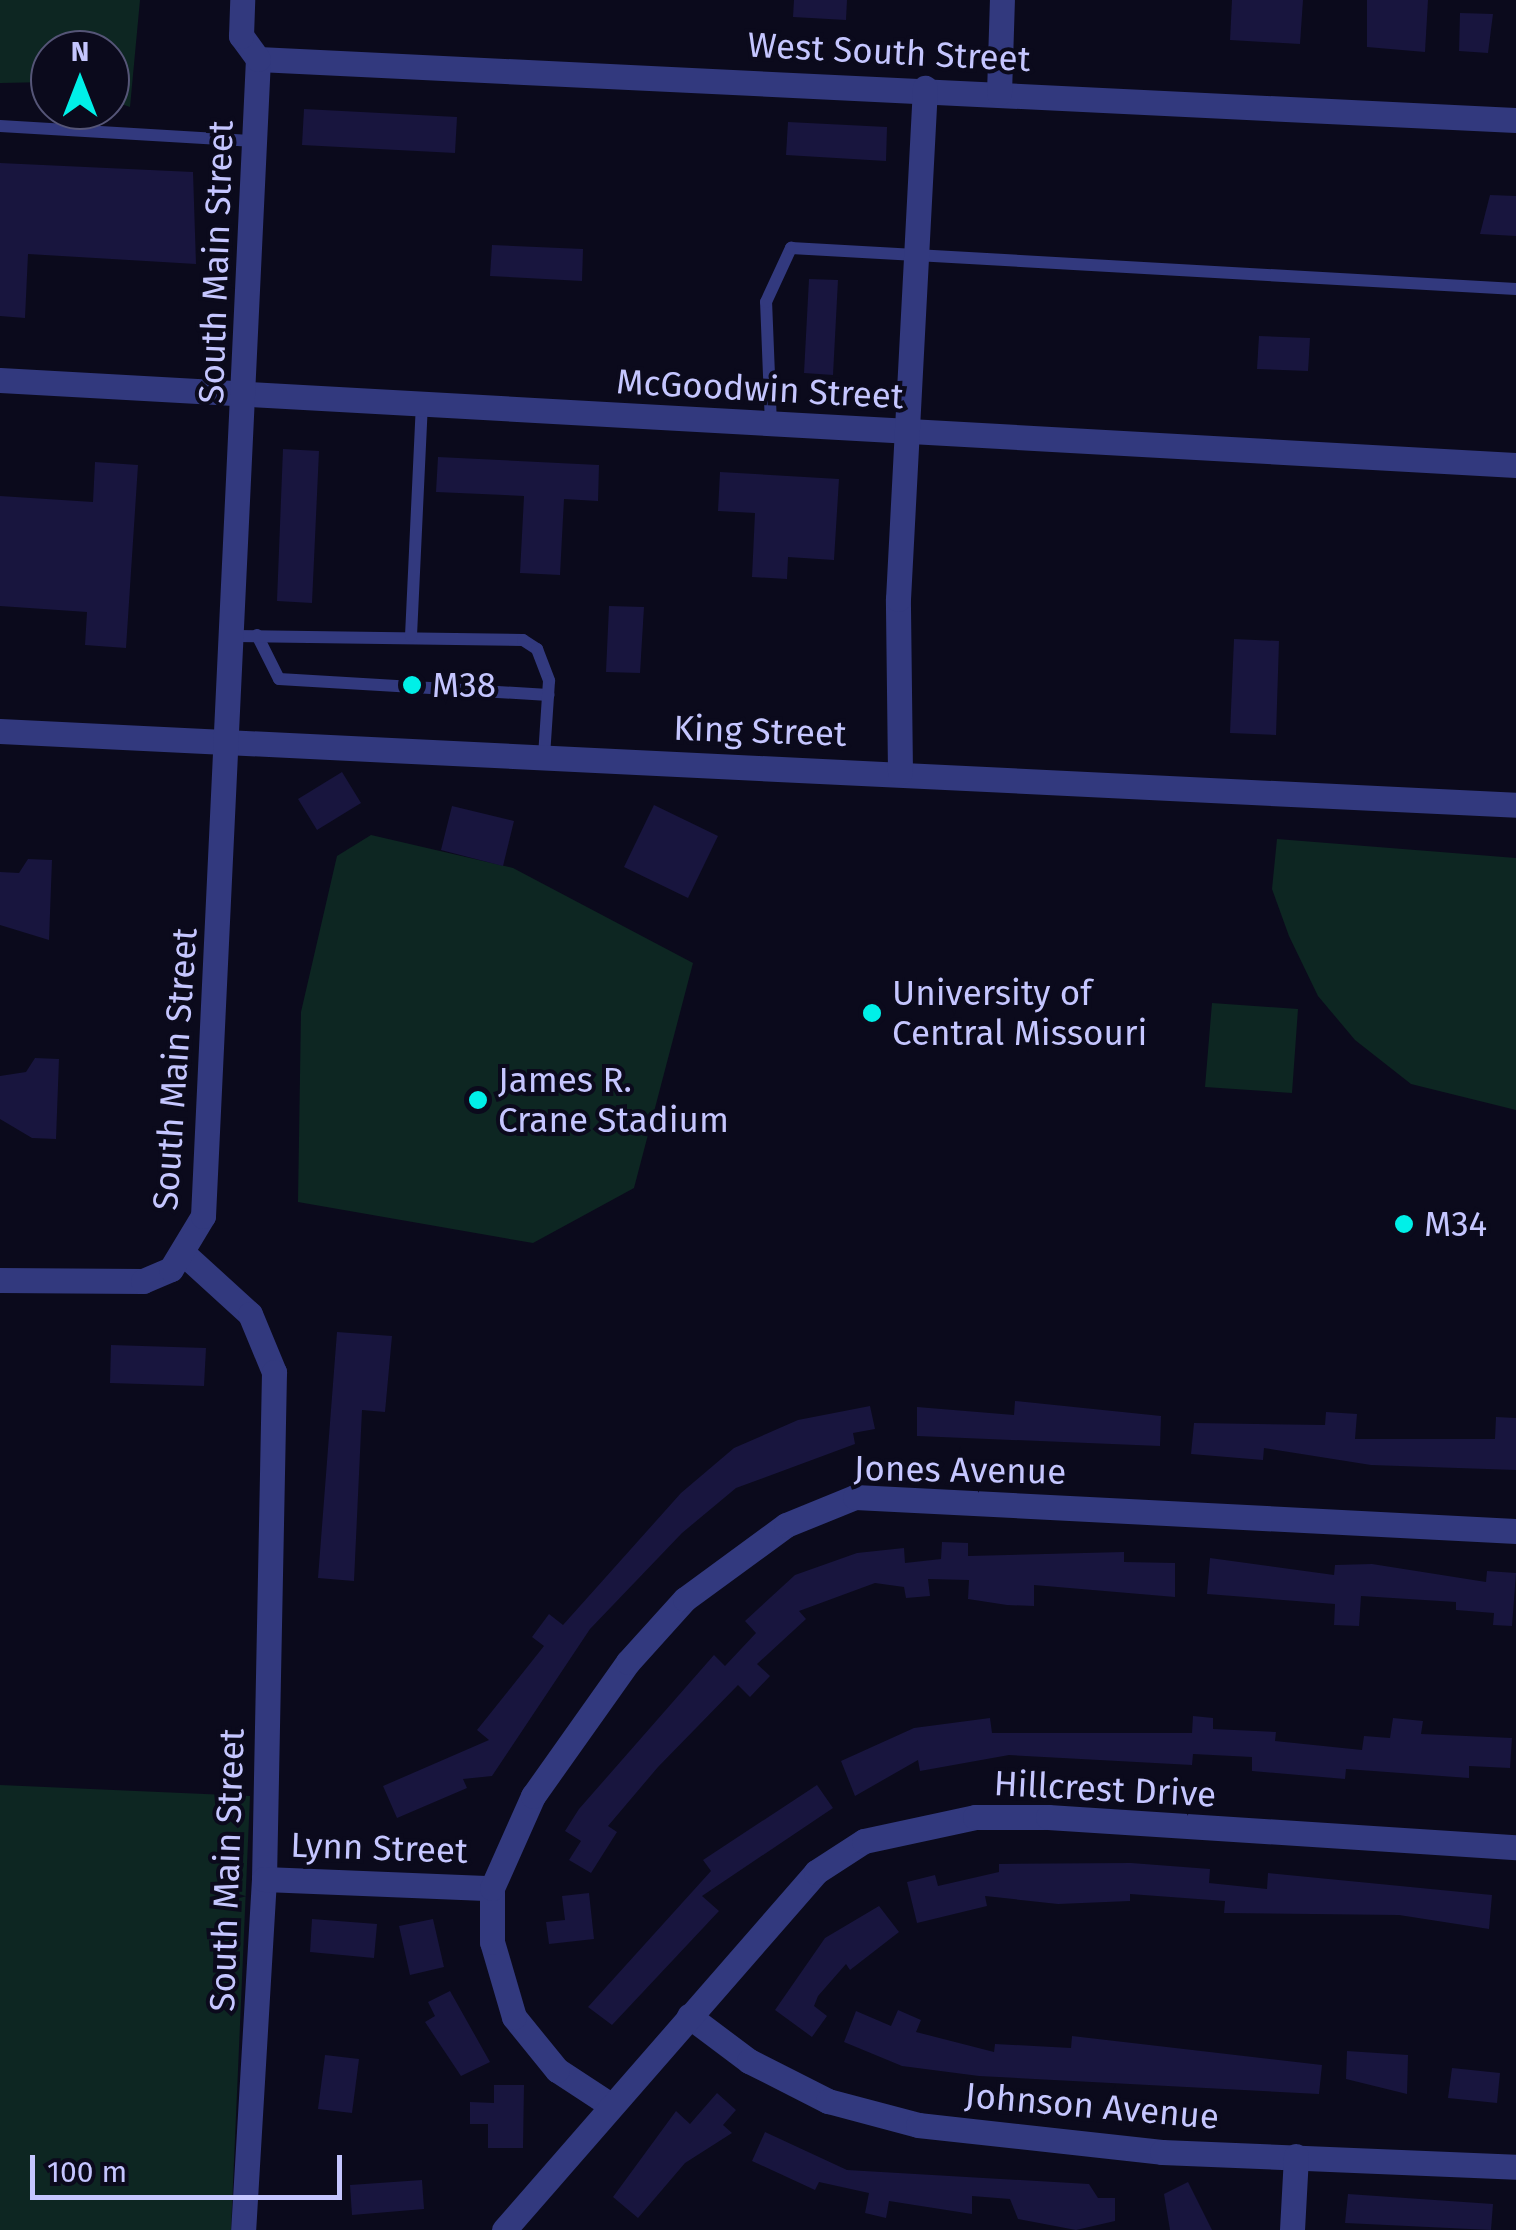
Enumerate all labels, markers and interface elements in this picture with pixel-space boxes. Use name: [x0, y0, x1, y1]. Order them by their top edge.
street label: West South Street: [747, 24, 1031, 80]
north arrow: [30, 30, 130, 130]
text: N: [71, 35, 89, 68]
street label: South Main Street: [190, 120, 242, 404]
street label: McGoodwin Street: [615, 361, 905, 417]
place label: M38: [432, 664, 496, 706]
marker: M38: [401, 674, 423, 696]
street label: King Street: [673, 707, 847, 755]
street label: South Main Street: [144, 926, 206, 1212]
place label: University of Central Missouri: [892, 972, 1147, 1054]
marker: University of Central Missouri: [861, 1002, 883, 1024]
place label: James R. Crane Stadium: [498, 1059, 729, 1141]
marker: James R. Crane Stadium: [467, 1089, 489, 1111]
place label: M34: [1424, 1203, 1487, 1245]
marker: M34: [1393, 1213, 1415, 1235]
street label: Jones Avenue: [853, 1447, 1067, 1493]
street label: South Main Street: [201, 1728, 253, 2012]
street label: Hillcrest Drive: [993, 1762, 1217, 1816]
street label: Lynn Street: [290, 1824, 468, 1872]
street label: Johnson Avenue: [963, 2074, 1221, 2138]
scale bar: [35, 2135, 348, 2197]
text: 100 m: [47, 2154, 127, 2190]

